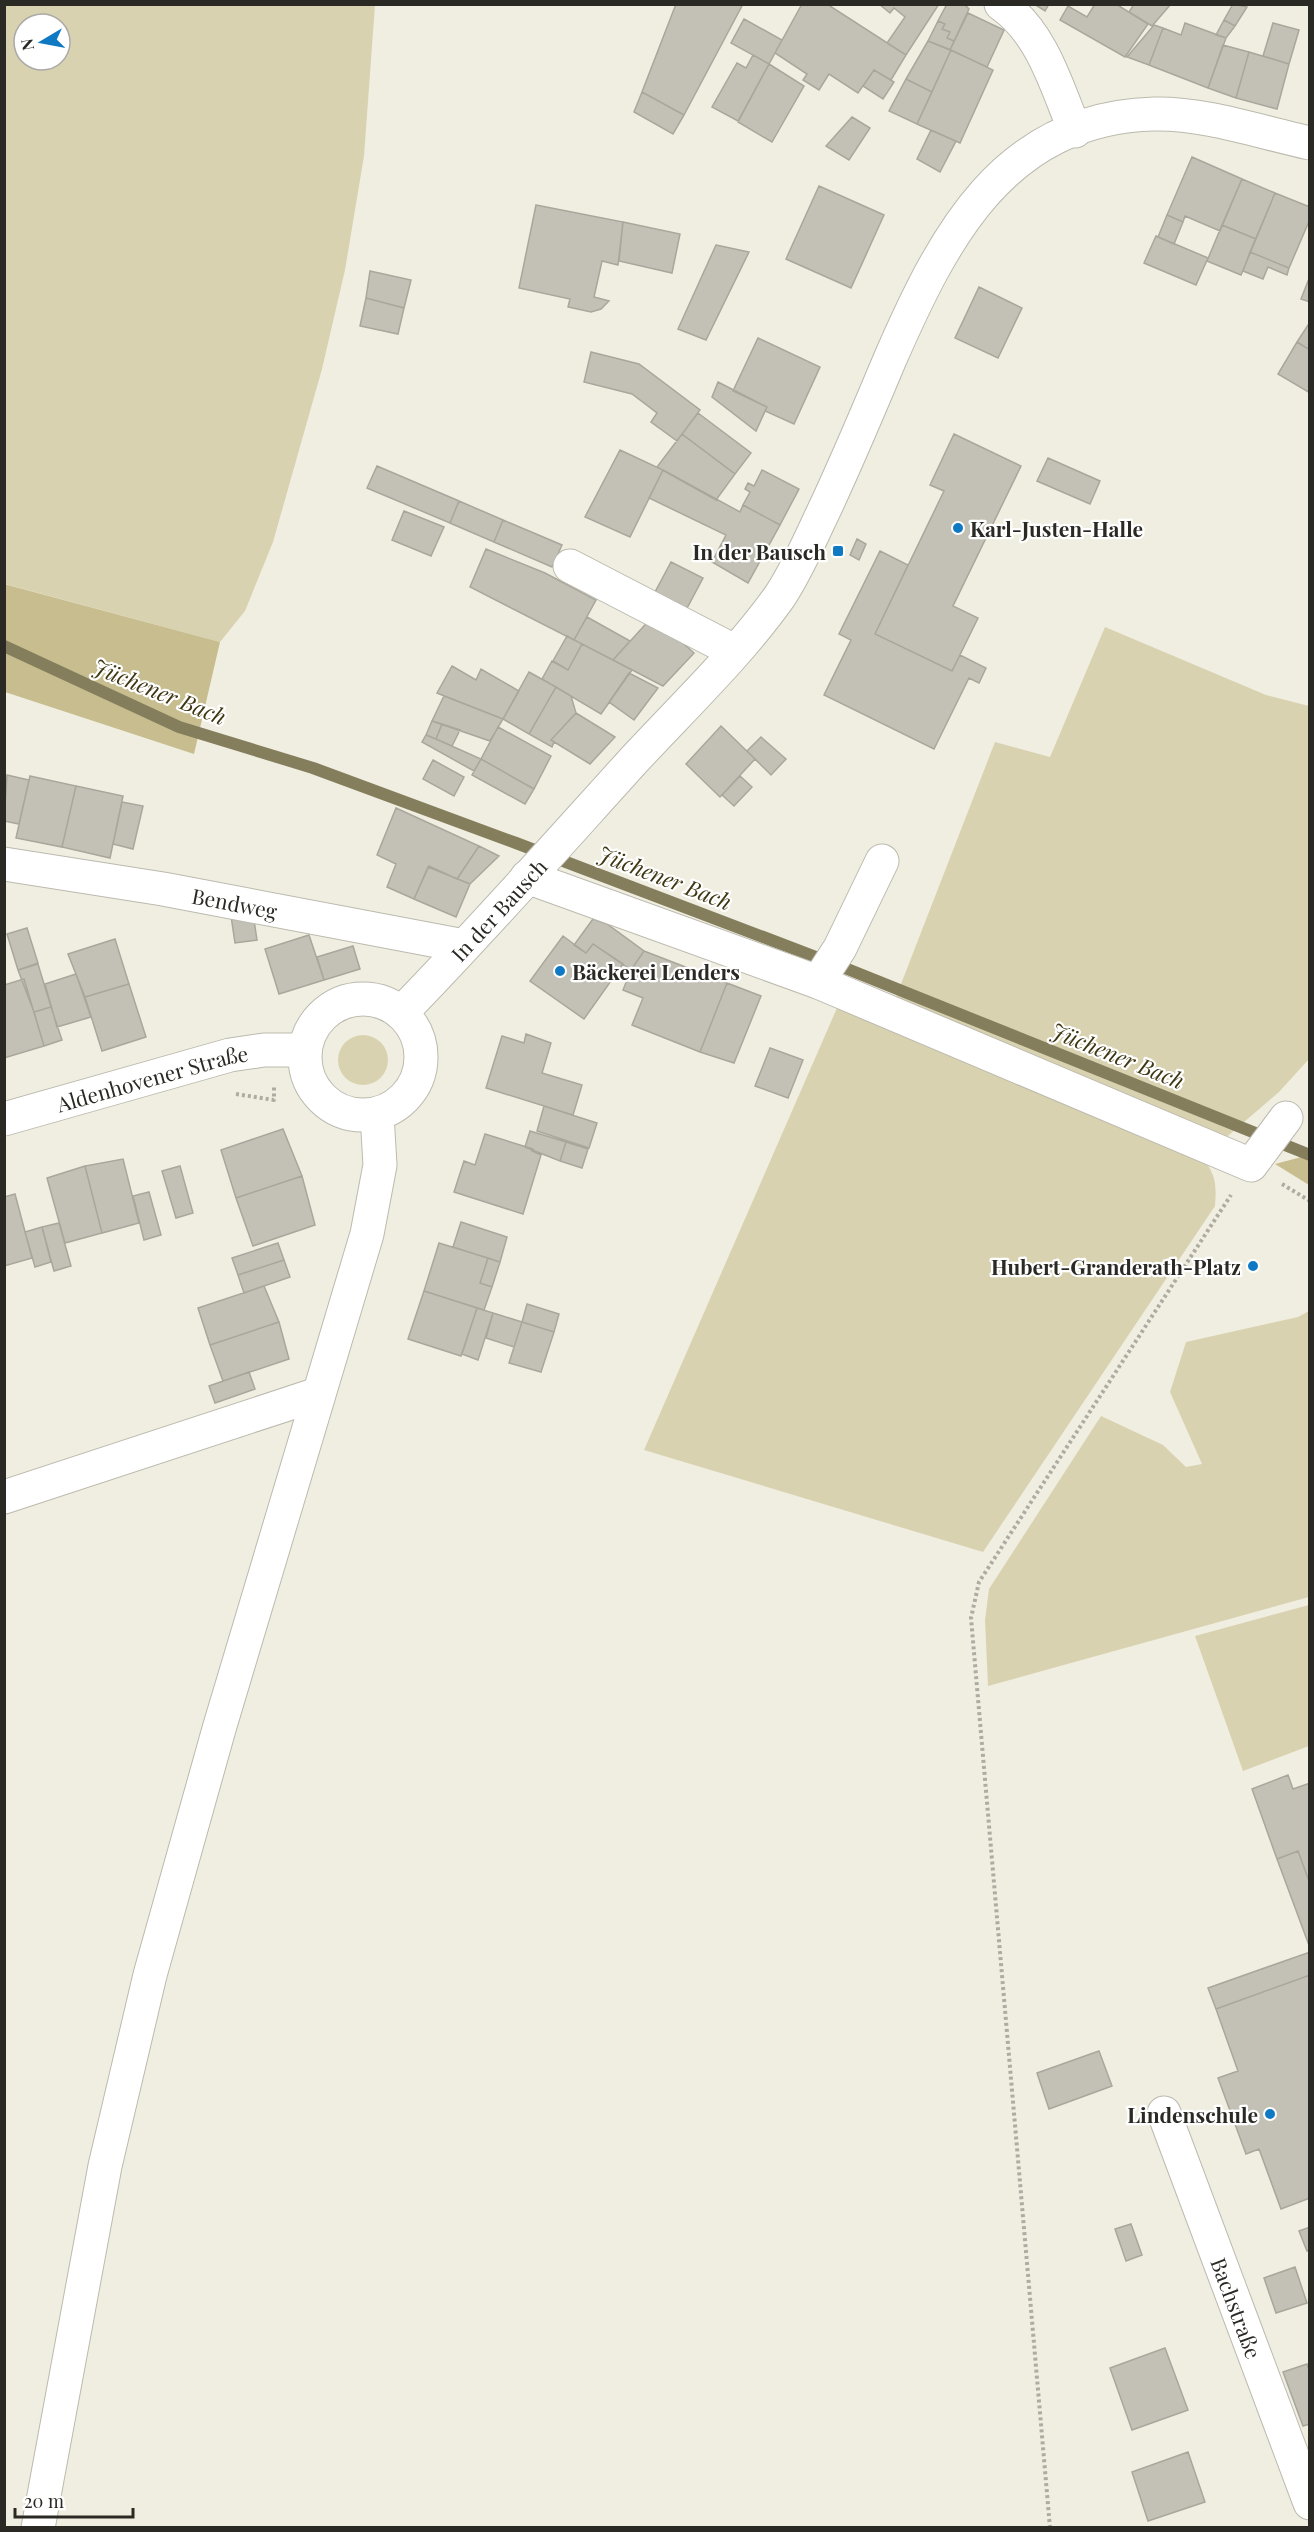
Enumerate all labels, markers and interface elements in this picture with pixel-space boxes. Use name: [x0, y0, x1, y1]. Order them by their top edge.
north arrow: [12, 12, 72, 72]
text: N: [15, 37, 38, 52]
place label: Karl-Justen-Halle: [970, 514, 1143, 542]
marker: Karl-Justen-Halle: [951, 521, 965, 535]
place label: In der Bausch: [692, 537, 826, 565]
marker: In der Bausch: [831, 544, 845, 558]
water label: Jüchener Bach: [89, 651, 231, 731]
water label: Jüchener Bach: [594, 838, 736, 916]
street label: In der Bausch: [444, 852, 553, 967]
street label: Bendweg: [190, 881, 280, 924]
place label: Bäckerei Lenders: [572, 957, 740, 985]
marker: Bäckerei Lenders: [553, 964, 567, 978]
water label: Jüchener Bach: [1047, 1015, 1189, 1095]
street label: Aldenhovener Straße: [52, 1039, 250, 1118]
place label: Hubert-Granderath-Platz: [991, 1252, 1241, 1280]
marker: Hubert-Granderath-Platz: [1246, 1259, 1260, 1273]
place label: Lindenschule: [1127, 2100, 1258, 2128]
marker: Lindenschule: [1263, 2107, 1277, 2121]
street label: Bachstraße: [1205, 2253, 1269, 2362]
scale bar: [15, 2481, 134, 2519]
text: 20 m: [24, 2489, 64, 2513]

